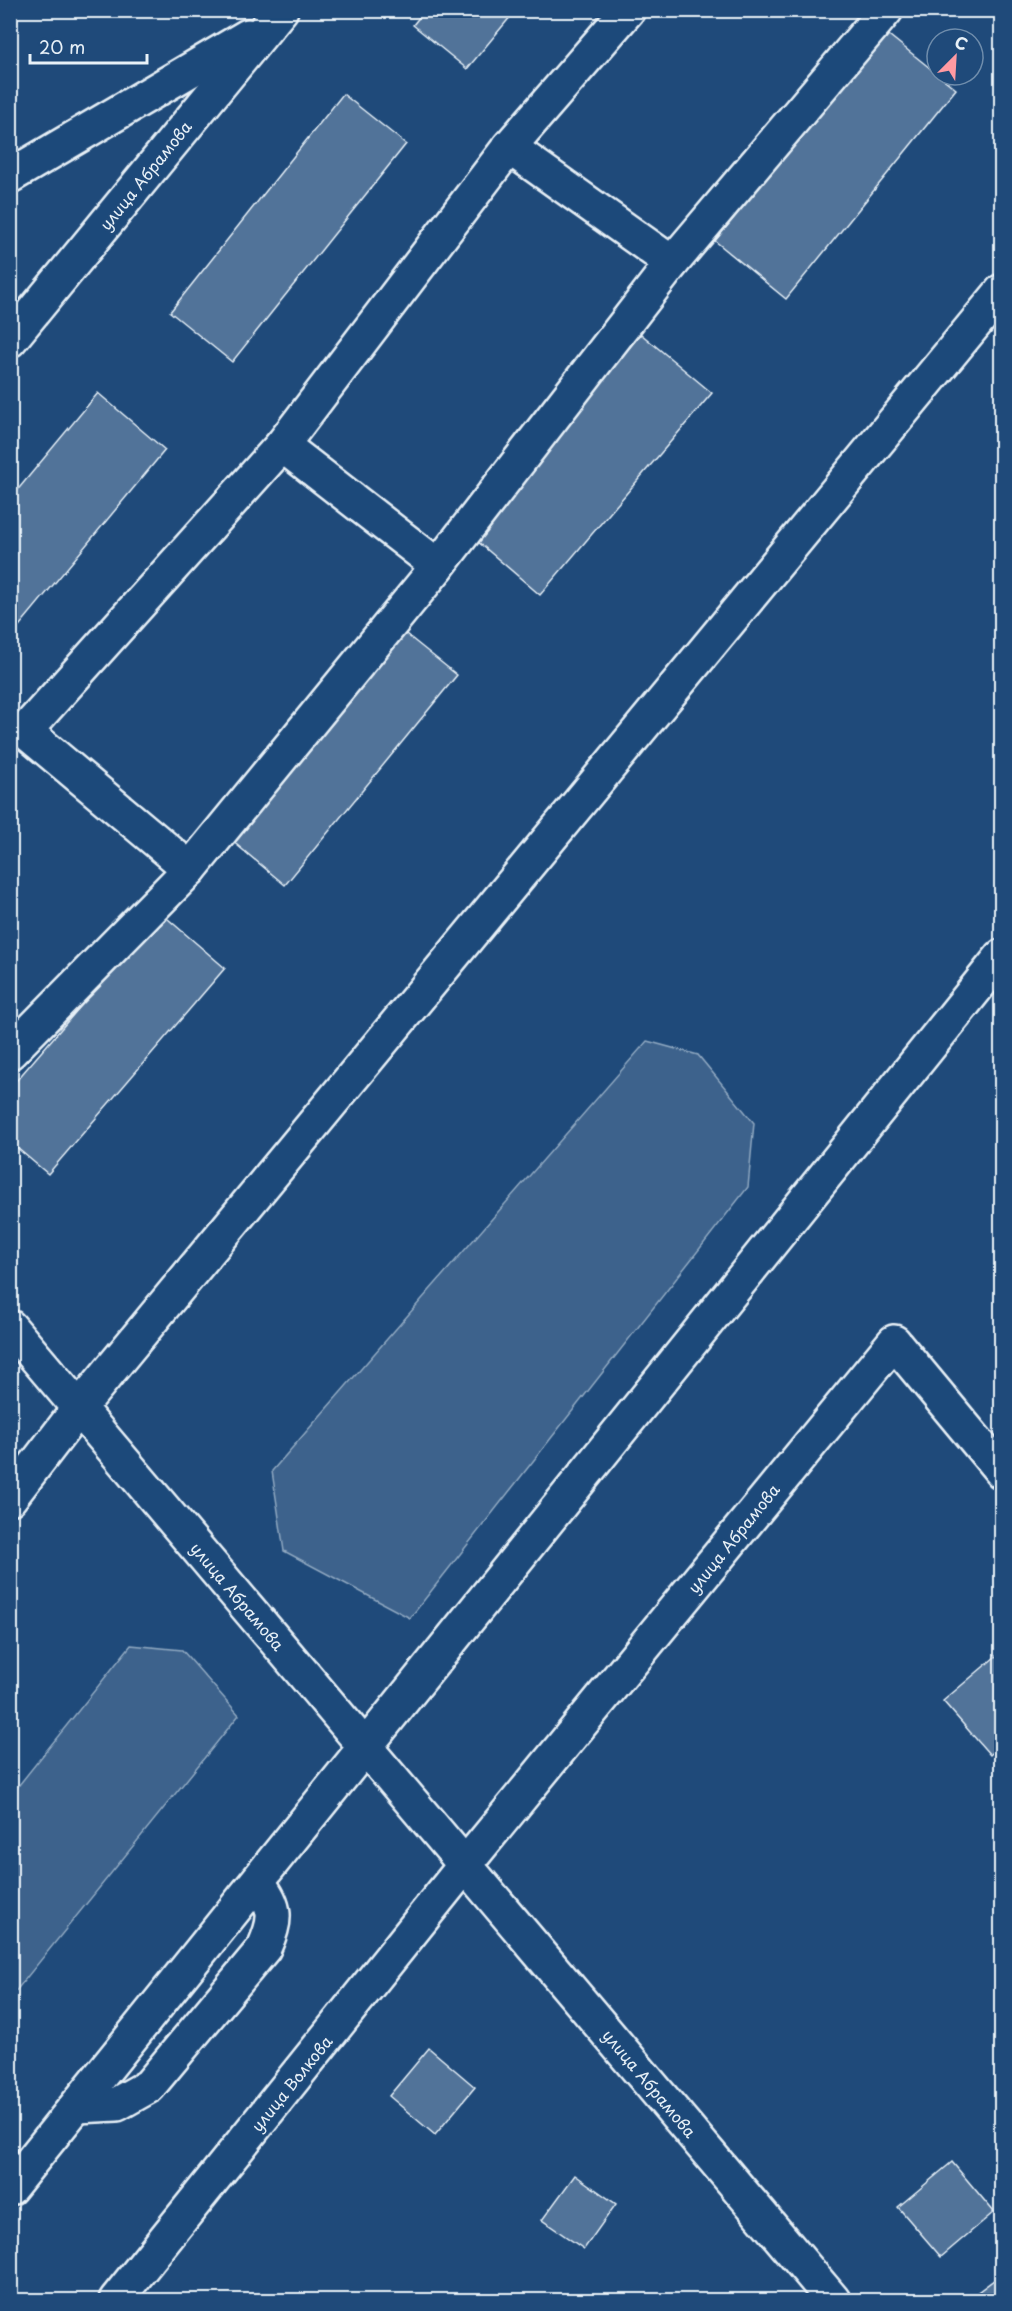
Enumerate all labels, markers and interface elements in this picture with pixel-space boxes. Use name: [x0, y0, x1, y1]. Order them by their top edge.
scale bar: [30, 27, 147, 65]
north arrow: [925, 27, 985, 87]
text: С: [951, 29, 972, 56]
text: 20 m: [39, 33, 85, 60]
street label: улица Абрамова: [93, 115, 197, 235]
street label: улица Абрамова: [681, 1478, 785, 1598]
street label: улица Абрамова: [185, 1537, 291, 1655]
street label: улица Абрамова: [597, 2024, 703, 2142]
street label: улица Волкова: [245, 2030, 337, 2136]

